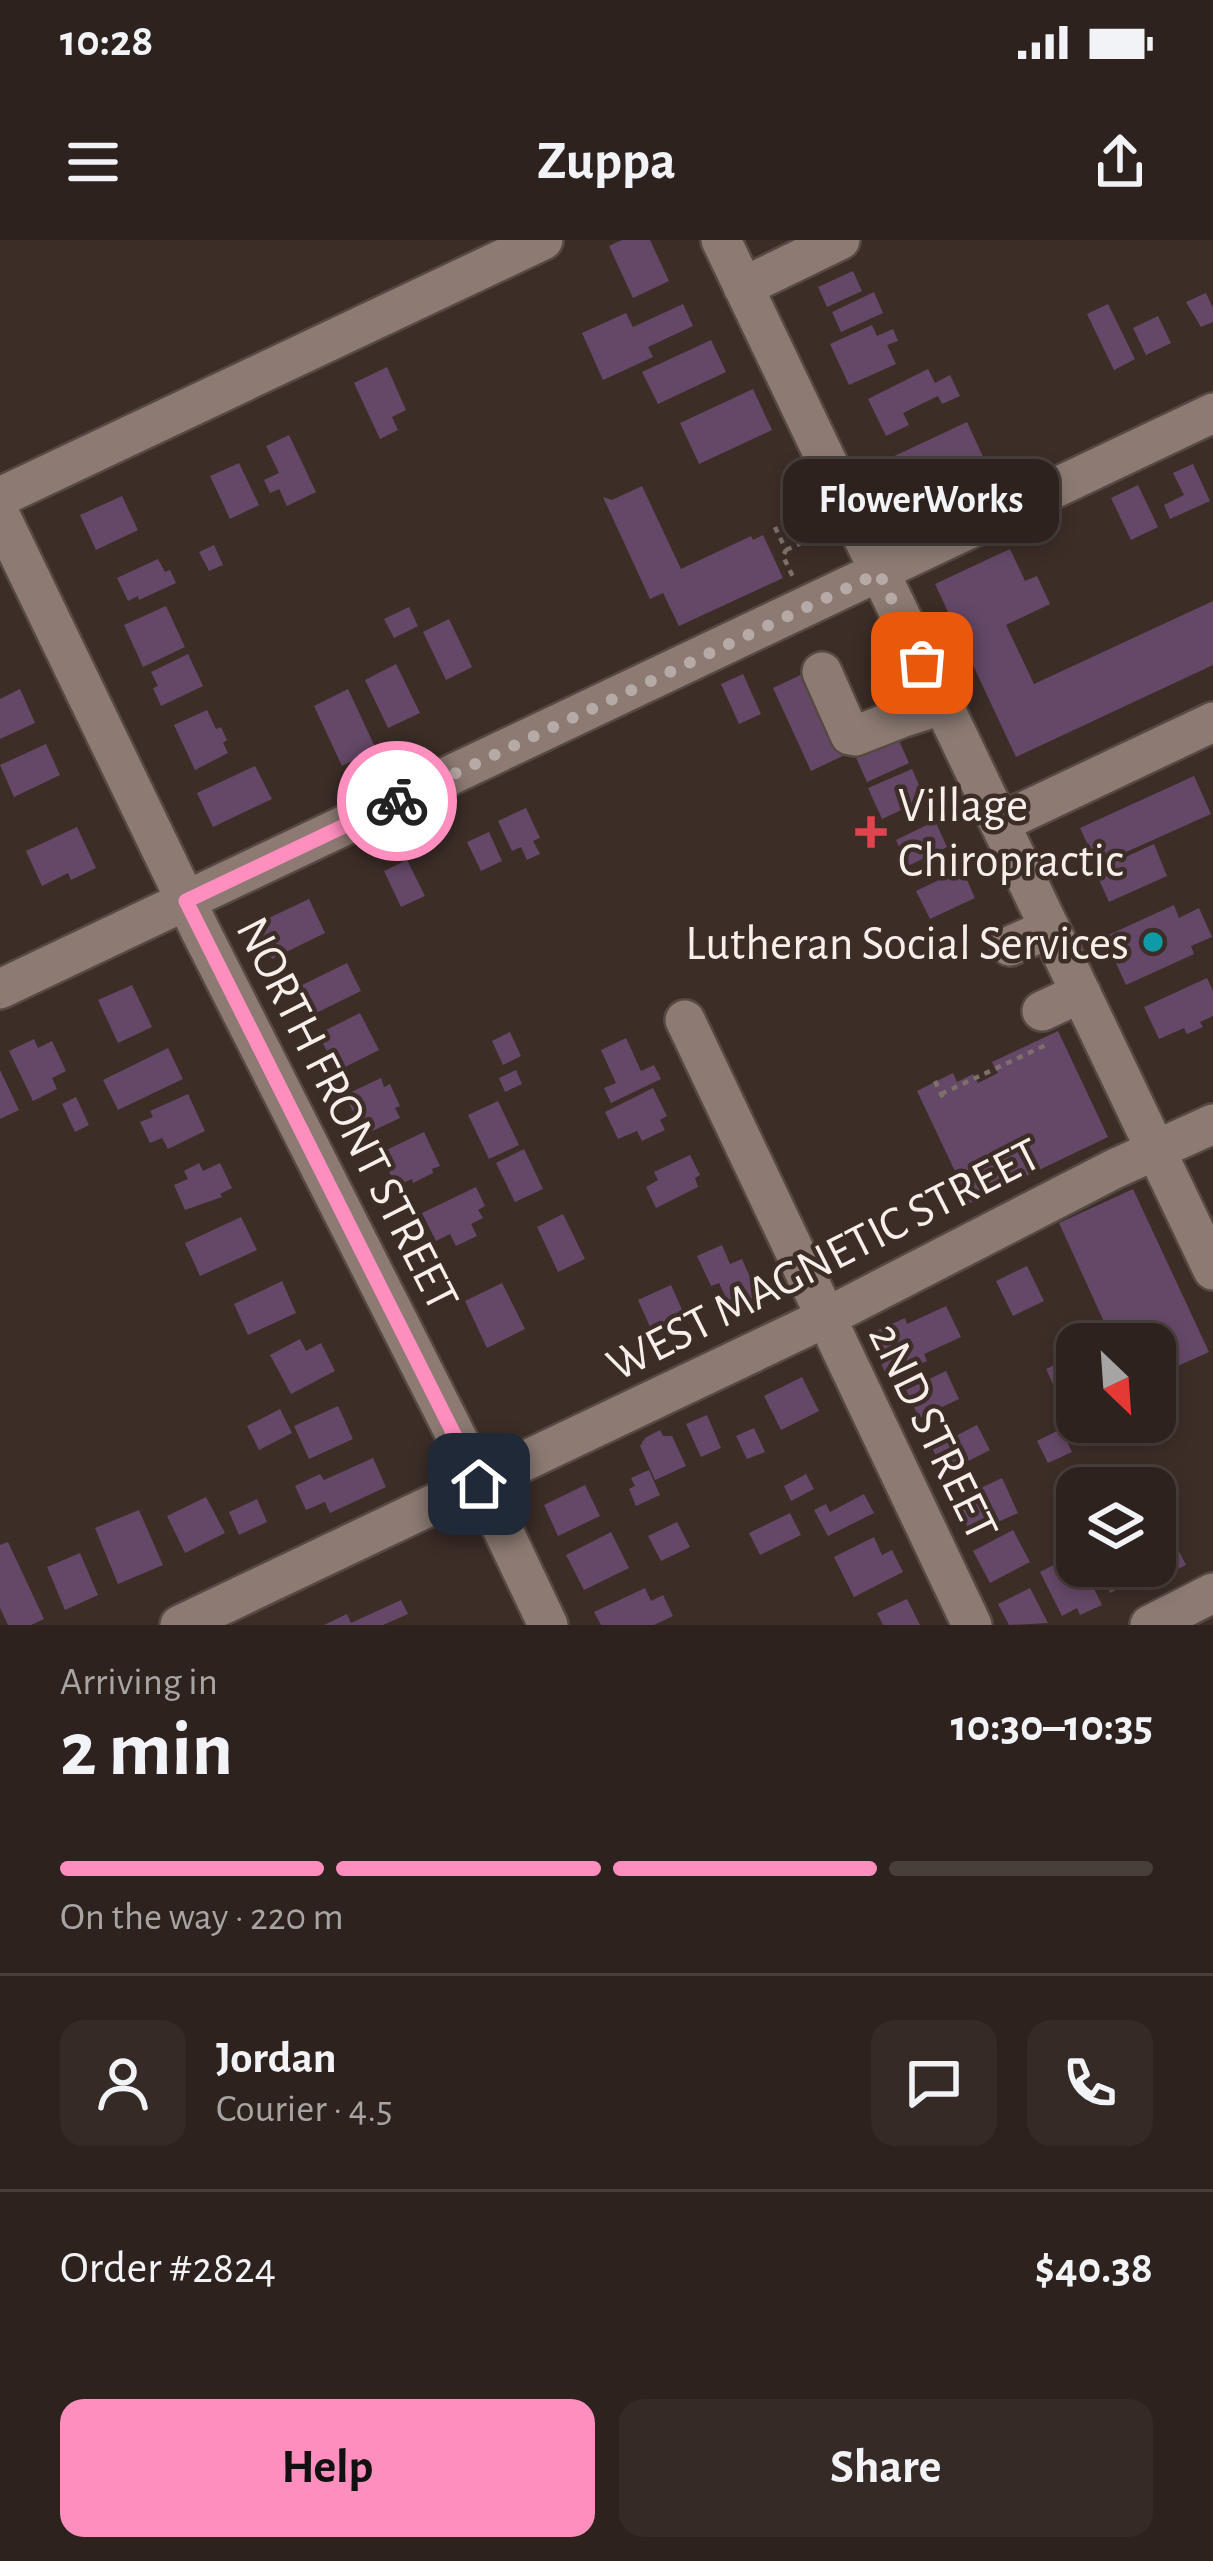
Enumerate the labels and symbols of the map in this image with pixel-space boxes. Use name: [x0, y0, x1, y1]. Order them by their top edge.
callout: FlowerWorks: [784, 459, 1060, 543]
pin: [871, 612, 973, 714]
courier: [337, 741, 457, 861]
place label: Village Chiropractic: [898, 783, 1124, 886]
marker: Village Chiropractic: [855, 816, 887, 848]
street label: NORTH FRONT STREET: [226, 910, 466, 1319]
place label: Lutheran Social Services: [685, 921, 1129, 969]
marker: Lutheran Social Services: [1140, 929, 1166, 955]
street label: WEST MAGNETIC STREET: [600, 1130, 1049, 1391]
street label: 2ND STREET: [859, 1316, 1005, 1549]
north arrow: [1056, 1323, 1176, 1443]
pin: [428, 1433, 530, 1535]

